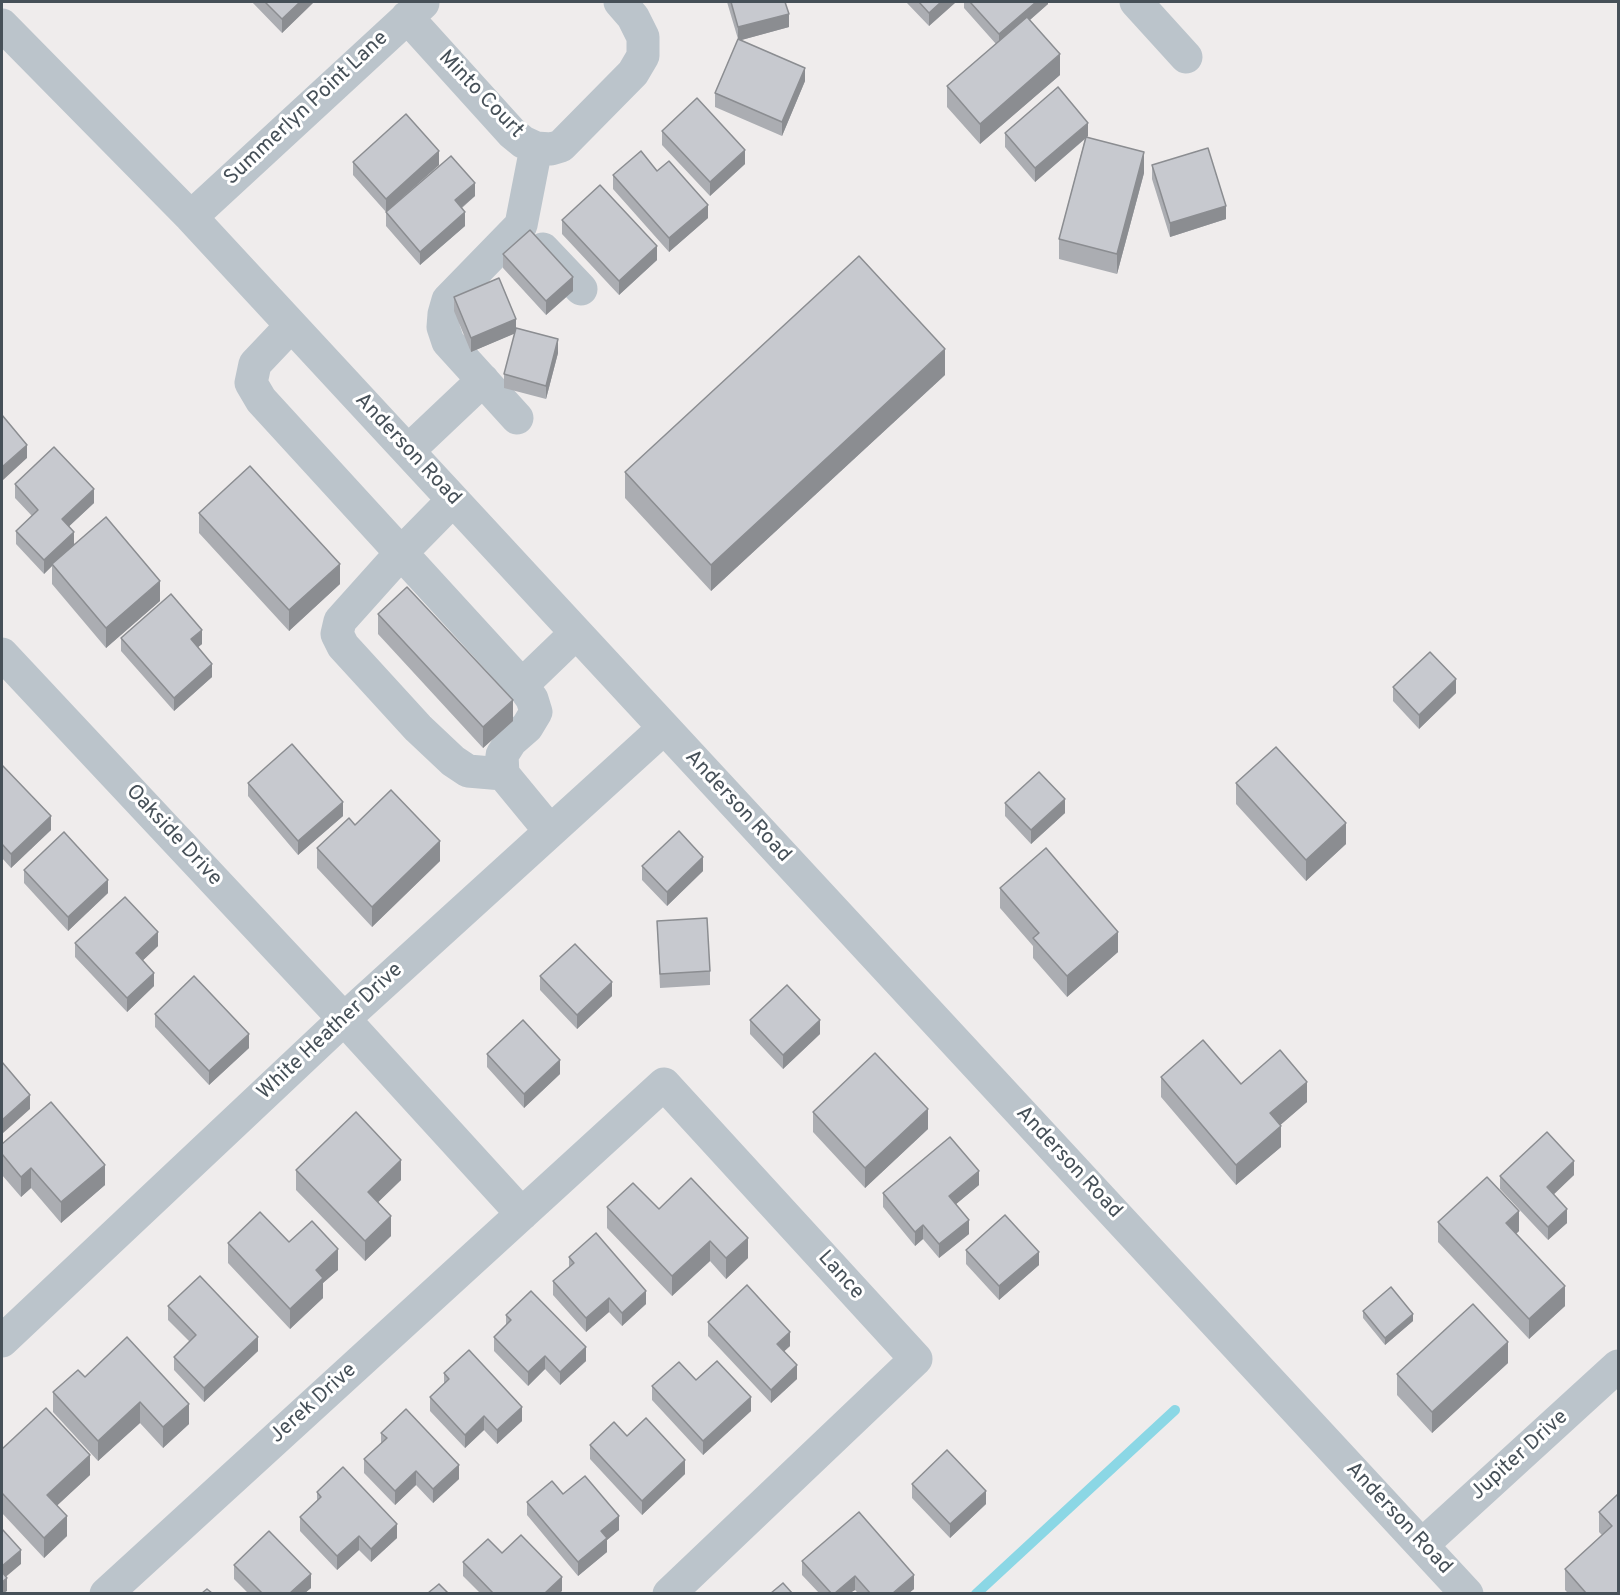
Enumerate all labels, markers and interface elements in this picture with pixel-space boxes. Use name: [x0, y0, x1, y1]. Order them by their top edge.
street label: Summerlyn Point Lane: [220, 26, 394, 192]
street label: Minto Court: [432, 46, 528, 144]
street label: Anderson Road: [349, 389, 465, 511]
street label: Anderson Road: [679, 746, 795, 868]
street label: Oakside Drive: [120, 780, 226, 892]
street label: White Heather Drive: [253, 958, 409, 1106]
street label: Anderson Road: [1010, 1102, 1126, 1224]
street label: Lance: [812, 1246, 868, 1306]
street label: Jerek Drive: [266, 1359, 362, 1449]
street label: Jupiter Drive: [1466, 1406, 1574, 1506]
street label: Anderson Road: [1340, 1458, 1456, 1580]

